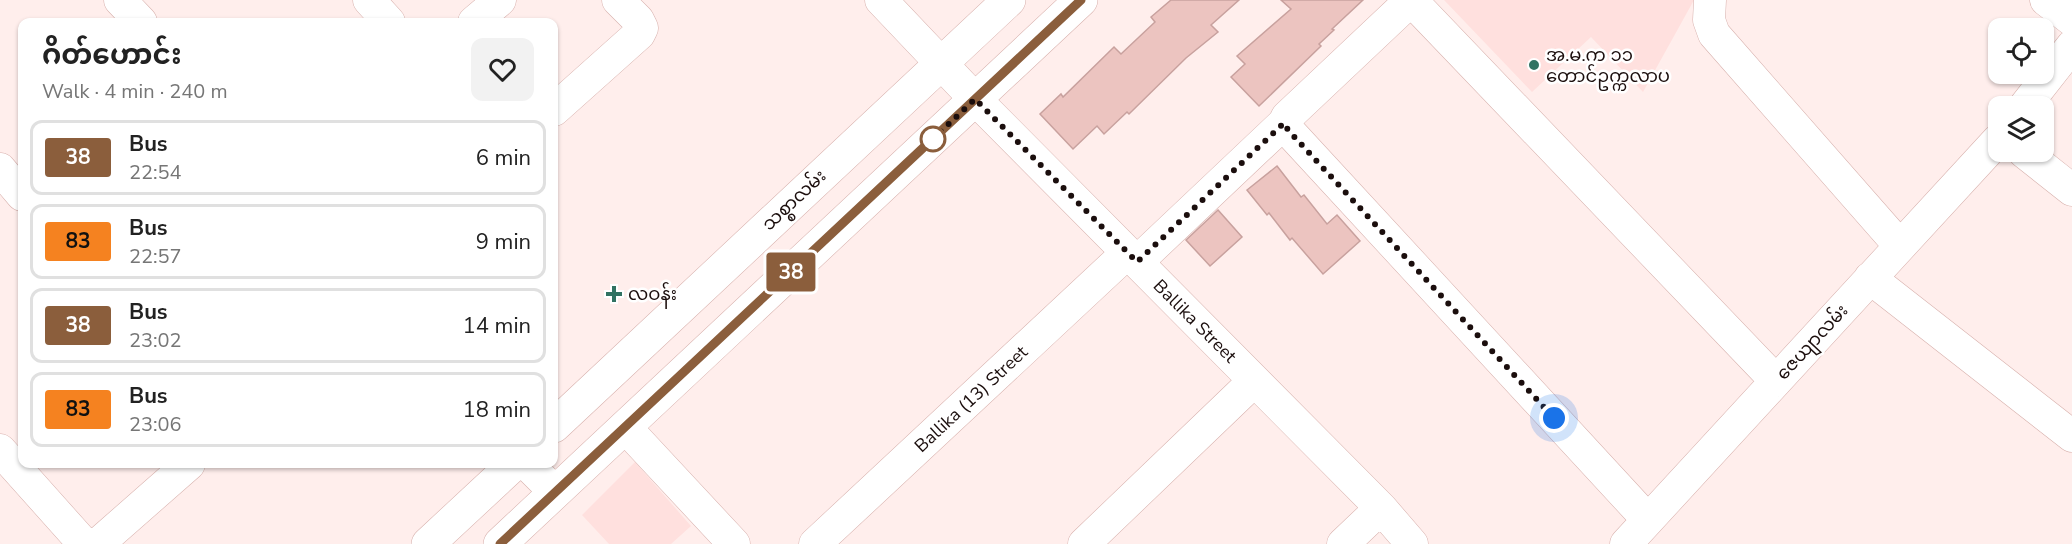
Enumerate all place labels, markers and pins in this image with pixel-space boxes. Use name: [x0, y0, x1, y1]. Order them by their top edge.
place label: အ.မ.က ၁၁ တောင်ဥက္ကလာပ: [1546, 43, 1670, 91]
marker: အ.မ.က ၁၁ တောင်ဥက္ကလာပ: [1527, 58, 1541, 72]
unlabelled marker: [920, 126, 946, 152]
place label: လဝန်း: [628, 281, 677, 309]
marker: လဝန်း: [605, 285, 623, 303]

